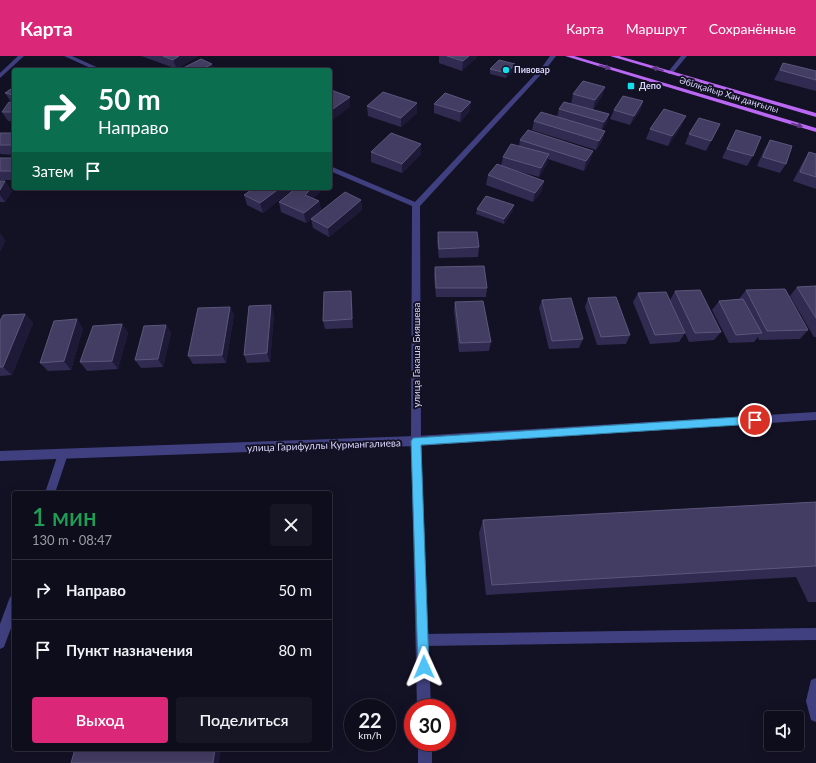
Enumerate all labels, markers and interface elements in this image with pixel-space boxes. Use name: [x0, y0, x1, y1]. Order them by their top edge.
text: Карта: [20, 17, 73, 40]
text: Карта: [566, 20, 604, 37]
text: Маршрут: [626, 20, 687, 37]
text: Сохранённые: [709, 20, 796, 37]
place label: Пивовар: [514, 64, 550, 75]
one-way arrow: [600, 64, 612, 70]
marker: Пивовар: [501, 65, 511, 75]
one-way arrow: [651, 66, 663, 72]
street label: Әбілқайыр Хан даңғылы: [678, 74, 780, 115]
place label: Депо: [639, 80, 661, 91]
marker: Депо: [626, 81, 636, 91]
text: 50 m: [98, 82, 161, 116]
icon: right: [32, 84, 84, 136]
text: Направо: [98, 116, 169, 138]
one-way arrow: [791, 122, 803, 128]
icon: arrive: [82, 160, 104, 182]
text: Затем: [32, 162, 74, 180]
street label: улица Гакаша Бияшева: [410, 303, 422, 407]
pin: [738, 403, 772, 437]
icon: arrive: [744, 409, 766, 431]
street label: улица Гарифуллы Курмангалиева: [247, 436, 401, 454]
text: 1 мин: [32, 502, 96, 531]
button: close: [270, 504, 312, 546]
text: 130 m · 08:47: [32, 532, 112, 548]
icon: right: [32, 579, 54, 601]
text: Направо: [66, 581, 126, 599]
text: 50 m: [278, 581, 312, 599]
icon: arrive: [32, 639, 54, 661]
text: Пункт назначения: [66, 641, 193, 659]
text: 80 m: [278, 641, 312, 659]
position arrow: [403, 646, 445, 688]
button: Выход: [32, 697, 168, 743]
button: Поделиться: [176, 697, 312, 743]
speed limit sign: 30: [404, 699, 456, 751]
text: 22: [358, 708, 382, 732]
map controls: [764, 711, 804, 751]
button: sound: [764, 711, 804, 751]
text: km/h: [358, 729, 382, 741]

